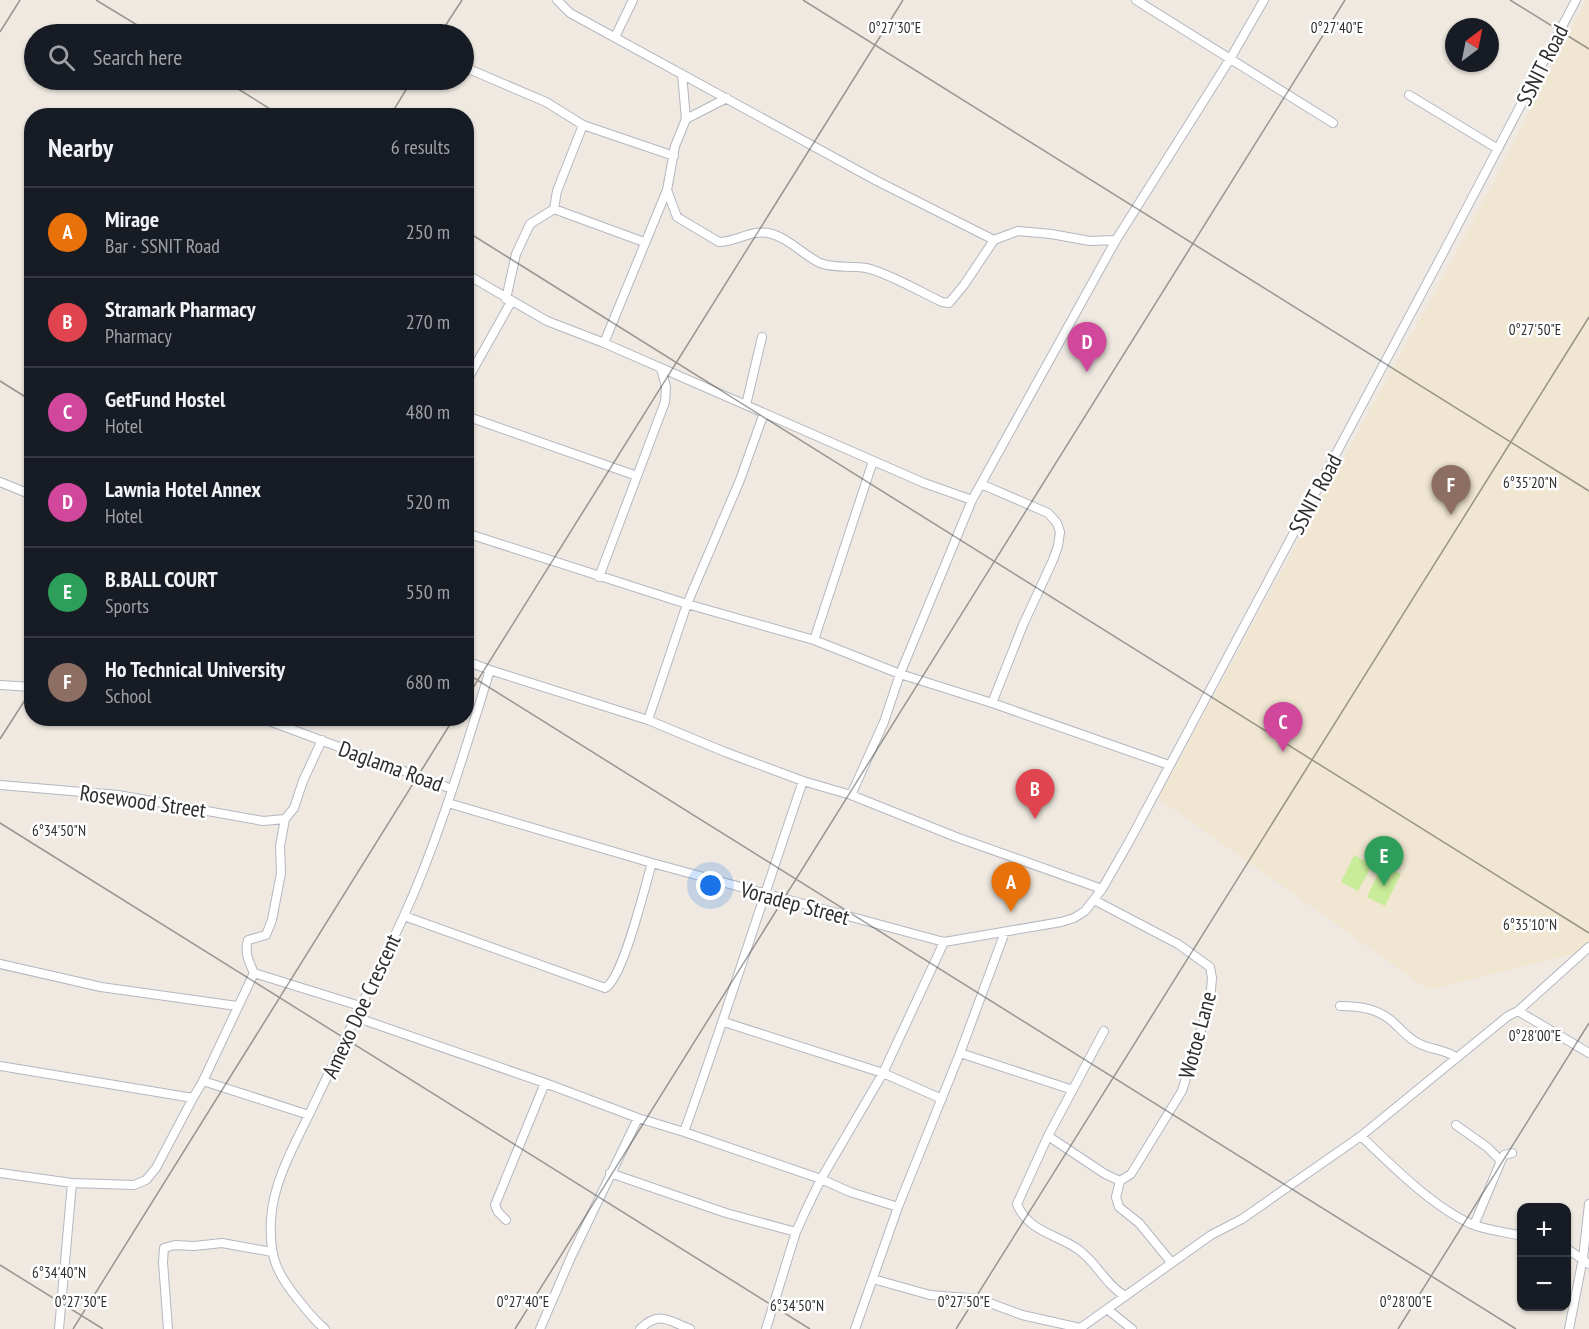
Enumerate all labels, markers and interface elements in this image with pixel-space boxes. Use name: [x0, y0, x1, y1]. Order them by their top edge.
text: 0°27'30"E: [869, 18, 921, 37]
text: 0°27'40"E: [1311, 18, 1363, 37]
north arrow: [1445, 18, 1499, 72]
street label: SSNIT Road: [1510, 20, 1574, 110]
search box: [24, 24, 474, 90]
icon: search: [45, 41, 78, 74]
text: Search here: [93, 43, 182, 71]
text: Nearby: [48, 131, 113, 164]
text: 6 results: [391, 134, 450, 160]
text: Mirage: [105, 205, 159, 233]
text: A: [62, 219, 73, 245]
text: 250 m: [406, 219, 450, 245]
text: Bar · SSNIT Road: [105, 233, 220, 259]
text: Stramark Pharmacy: [105, 295, 255, 323]
text: B: [63, 309, 72, 335]
text: 270 m: [406, 309, 450, 335]
text: 0°27'50"E: [1509, 320, 1561, 339]
pin: D: [1068, 322, 1106, 372]
text: Pharmacy: [105, 323, 172, 349]
text: GetFund Hostel: [105, 385, 225, 413]
text: C: [63, 399, 72, 425]
text: 480 m: [406, 399, 450, 425]
text: Hotel: [105, 413, 143, 439]
street label: SSNIT Road: [1282, 449, 1348, 539]
pin: F: [1432, 466, 1470, 515]
text: 6°35'20"N: [1503, 473, 1557, 492]
text: Lawnia Hotel Annex: [105, 475, 261, 503]
text: D: [62, 489, 73, 515]
text: 520 m: [406, 489, 450, 515]
text: Hotel: [105, 503, 143, 529]
text: B.BALL COURT: [105, 565, 218, 593]
text: E: [63, 579, 72, 605]
text: 550 m: [406, 579, 450, 605]
text: Sports: [105, 593, 149, 619]
text: Ho Technical University: [105, 655, 285, 683]
text: F: [63, 669, 72, 695]
text: 680 m: [406, 669, 450, 695]
text: School: [105, 683, 151, 709]
pin: C: [1264, 702, 1302, 752]
street label: Daglama Road: [335, 734, 447, 798]
pin: B: [1016, 770, 1054, 819]
street label: Rosewood Street: [78, 778, 208, 824]
text: 6°34'50"N: [32, 821, 86, 840]
pin: E: [1364, 836, 1404, 886]
pin: A: [992, 862, 1030, 912]
your location: [696, 871, 725, 900]
street label: Voradep Street: [736, 875, 853, 931]
text: 6°35'10"N: [1503, 915, 1557, 934]
street label: Amexo Doe Crescent: [315, 930, 407, 1082]
street label: Wotoe Lane: [1172, 988, 1222, 1082]
text: 0°28'00"E: [1509, 1026, 1561, 1045]
map controls: [1517, 1203, 1571, 1311]
button: +: [1517, 1203, 1571, 1257]
button: −: [1517, 1257, 1571, 1311]
text: 6°34'40"N: [32, 1263, 86, 1282]
text: 0°27'30"E: [55, 1292, 107, 1311]
text: 0°27'40"E: [497, 1292, 549, 1311]
text: 0°27'50"E: [938, 1292, 990, 1311]
text: 0°28'00"E: [1380, 1292, 1432, 1311]
text: 6°34'50"N: [770, 1296, 824, 1315]

